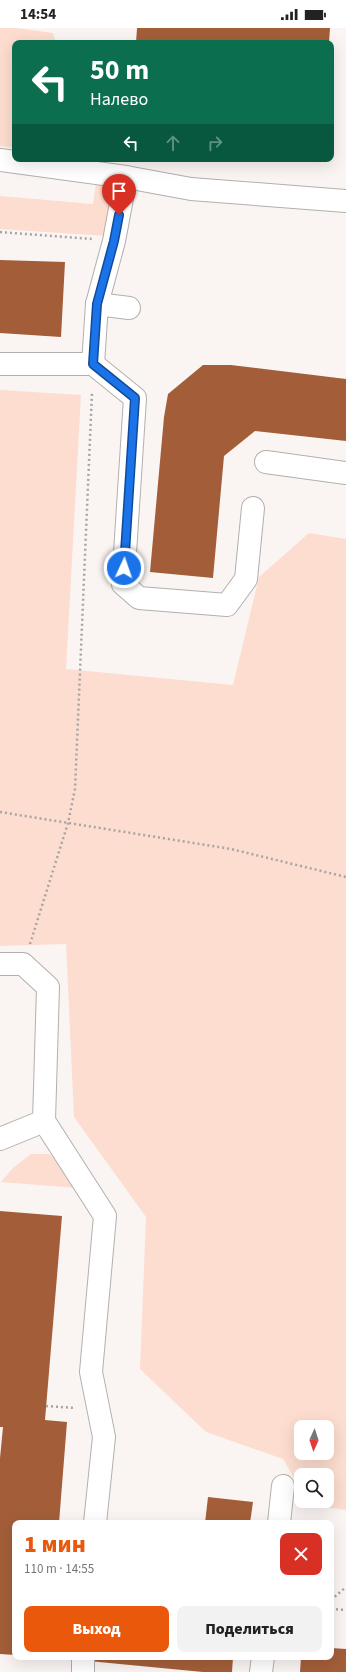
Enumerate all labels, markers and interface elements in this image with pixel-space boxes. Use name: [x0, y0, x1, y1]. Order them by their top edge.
text: 14:54: [20, 4, 56, 25]
text: 50 m: [90, 50, 149, 90]
icon: left: [24, 56, 76, 108]
text: Налево: [90, 87, 148, 112]
icon: left: [120, 132, 142, 154]
icon: ahead: [162, 132, 184, 154]
icon: right: [204, 132, 226, 154]
pin: [102, 174, 136, 215]
icon: arrive: [108, 180, 130, 202]
position arrow: [103, 547, 145, 589]
north arrow: [294, 1420, 334, 1460]
map controls: [294, 1420, 334, 1508]
button: search: [294, 1468, 334, 1508]
text: 1 мин: [24, 1527, 86, 1562]
button: close: [280, 1533, 322, 1575]
text: 110 m · 14:55: [24, 1560, 94, 1578]
button: Выход: [24, 1606, 169, 1652]
button: Поделиться: [177, 1606, 322, 1652]

